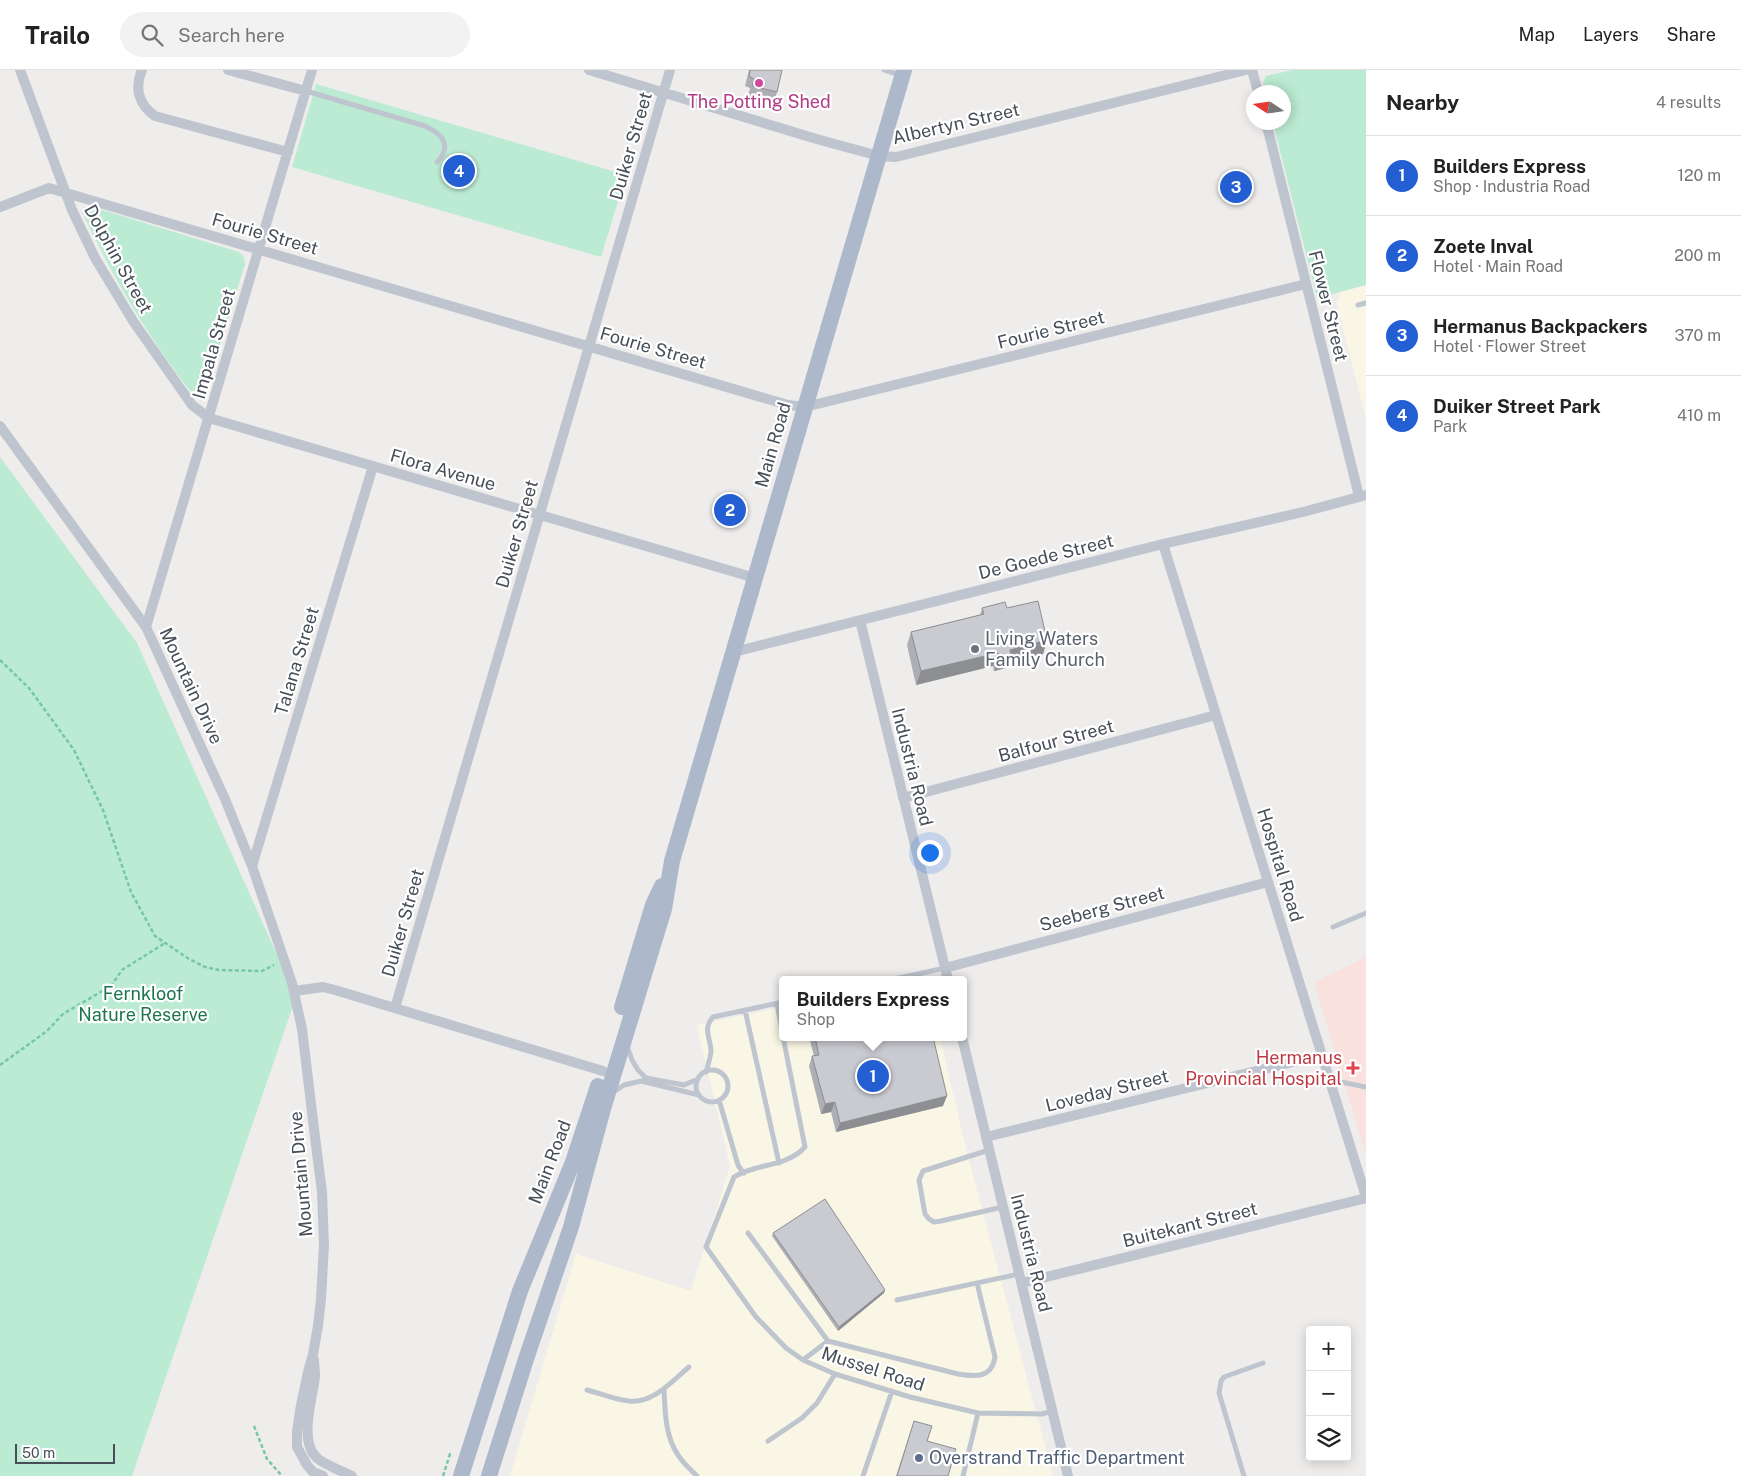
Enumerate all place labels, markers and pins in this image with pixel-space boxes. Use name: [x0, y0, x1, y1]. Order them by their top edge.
marker: The Potting Shed: [753, 77, 765, 89]
place label: The Potting Shed: [687, 91, 831, 112]
pin: 4: [443, 152, 475, 190]
pin: 3: [1220, 168, 1252, 206]
pin: 2: [714, 491, 746, 529]
place label: Living Waters Family Church: [985, 628, 1105, 670]
marker: Living Waters Family Church: [969, 643, 981, 655]
place label: Hermanus Provincial Hospital: [1185, 1047, 1342, 1089]
pin: 1: [857, 1057, 889, 1095]
marker: Hermanus Provincial Hospital: [1346, 1061, 1360, 1075]
place label: Overstrand Traffic Department: [929, 1447, 1185, 1468]
marker: Overstrand Traffic Department: [913, 1452, 925, 1464]

